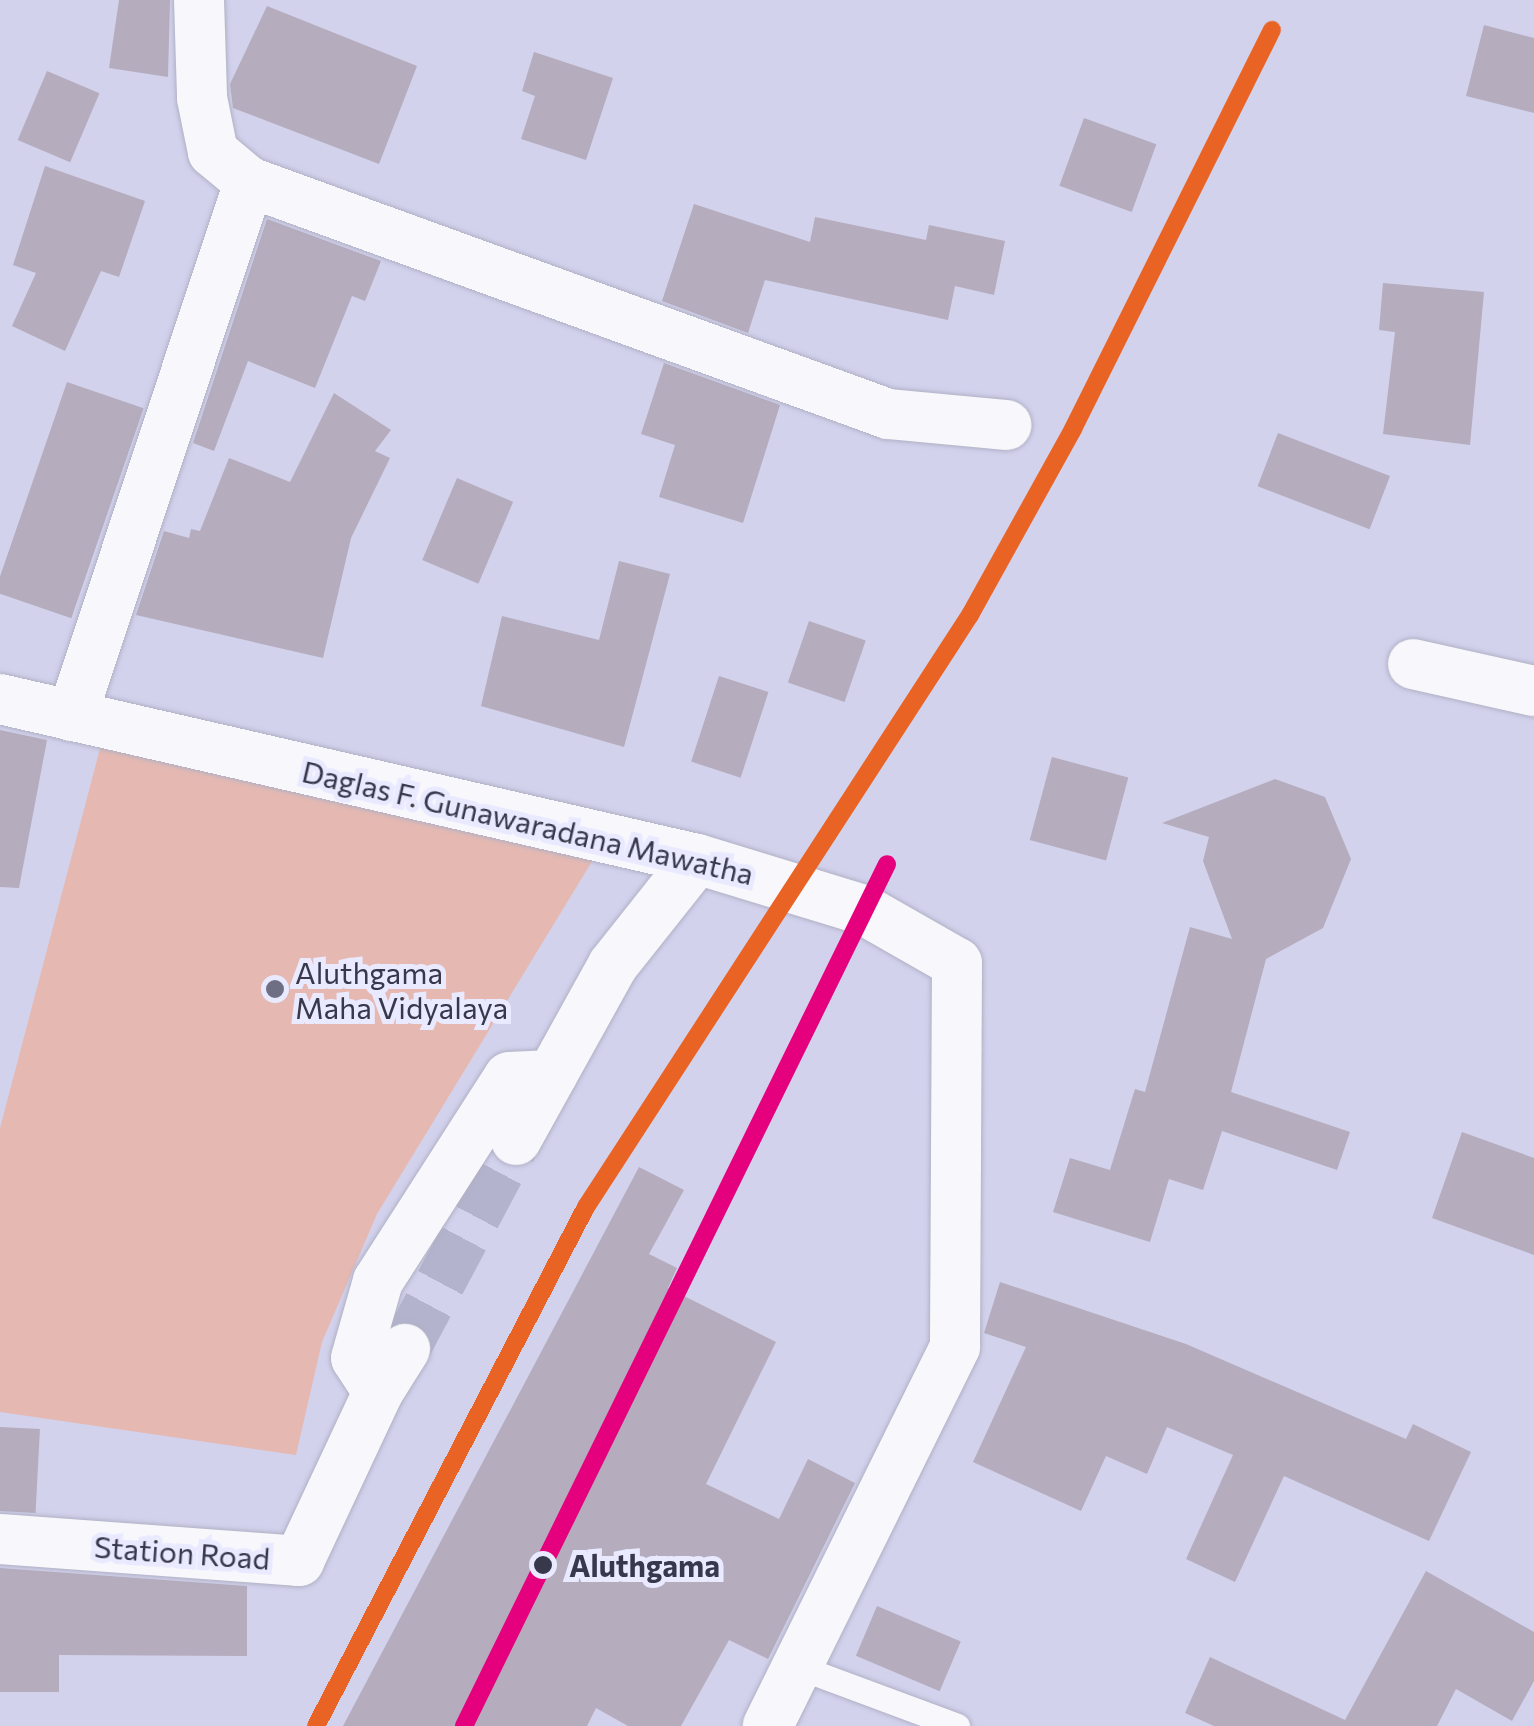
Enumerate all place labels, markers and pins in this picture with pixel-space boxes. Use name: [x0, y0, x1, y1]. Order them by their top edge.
place label: Aluthgama Maha Vidyalaya: [295, 954, 508, 1024]
marker: Aluthgama Maha Vidyalaya: [264, 978, 286, 1000]
place label: Aluthgama: [569, 1547, 720, 1583]
marker: Aluthgama: [526, 1548, 560, 1582]

